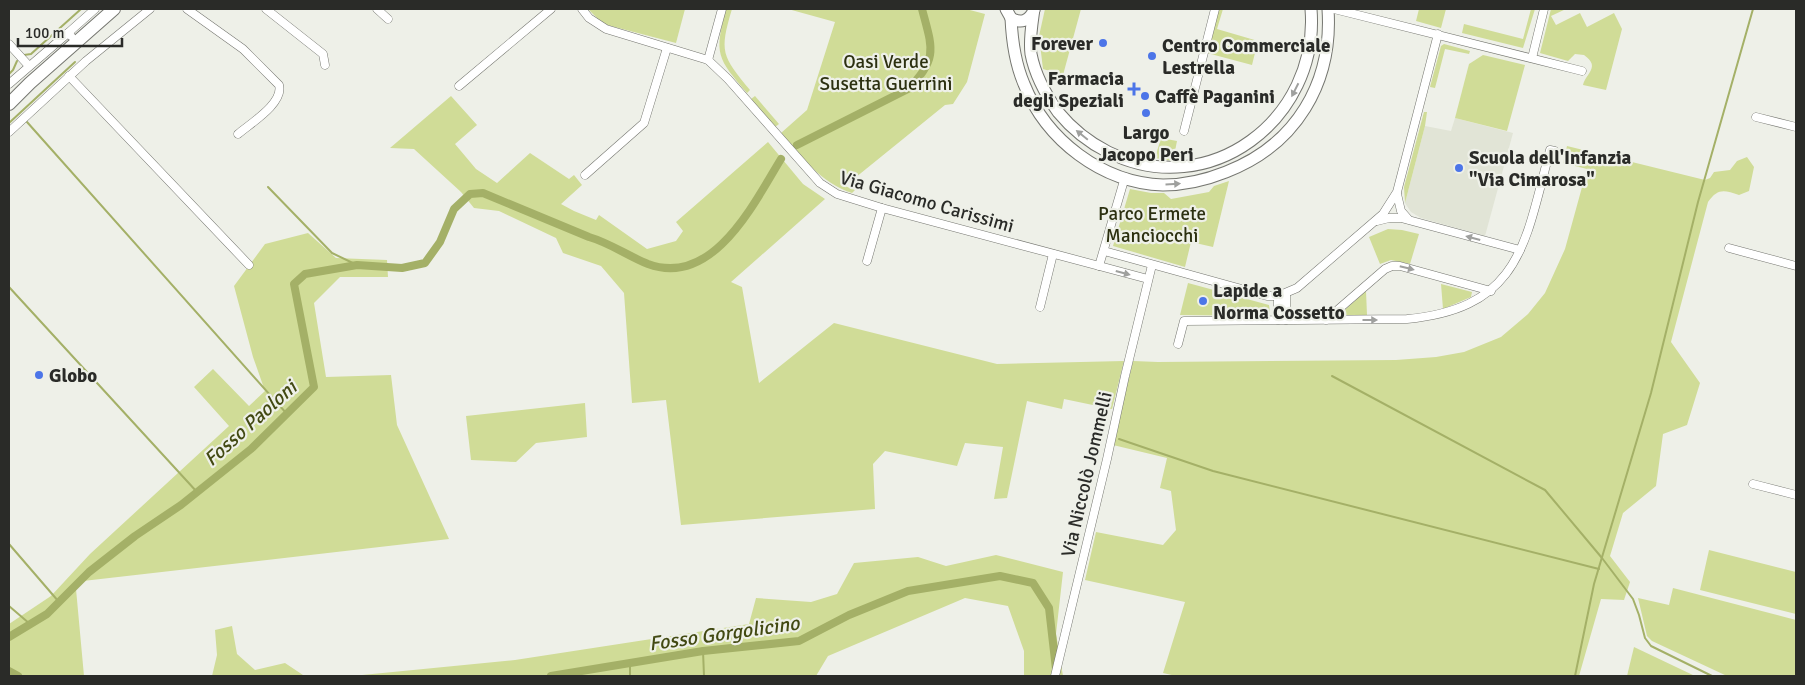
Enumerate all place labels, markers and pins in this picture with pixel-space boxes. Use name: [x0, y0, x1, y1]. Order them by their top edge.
place label: Forever: [1031, 32, 1093, 56]
place label: Centro Commerciale Lestrella: [1162, 34, 1330, 80]
marker: Forever: [1097, 37, 1109, 49]
marker: Centro Commerciale Lestrella: [1146, 50, 1158, 62]
place label: Farmacia degli Speziali: [1013, 67, 1124, 113]
marker: Farmacia degli Speziali: [1128, 83, 1140, 95]
place label: Caffè Paganini: [1155, 85, 1275, 109]
marker: Caffè Paganini: [1139, 90, 1151, 102]
marker: Largo Jacopo Peri: [1140, 107, 1152, 119]
place label: Largo Jacopo Peri: [1098, 121, 1194, 167]
place label: Scuola dell'Infanzia "Via Cimarosa": [1469, 146, 1632, 192]
marker: Scuola dell'Infanzia "Via Cimarosa": [1453, 162, 1465, 174]
place label: Lapide a Norma Cossetto: [1213, 279, 1345, 325]
marker: Lapide a Norma Cossetto: [1197, 295, 1209, 307]
place label: Globo: [49, 364, 97, 388]
marker: Globo: [33, 369, 45, 381]

